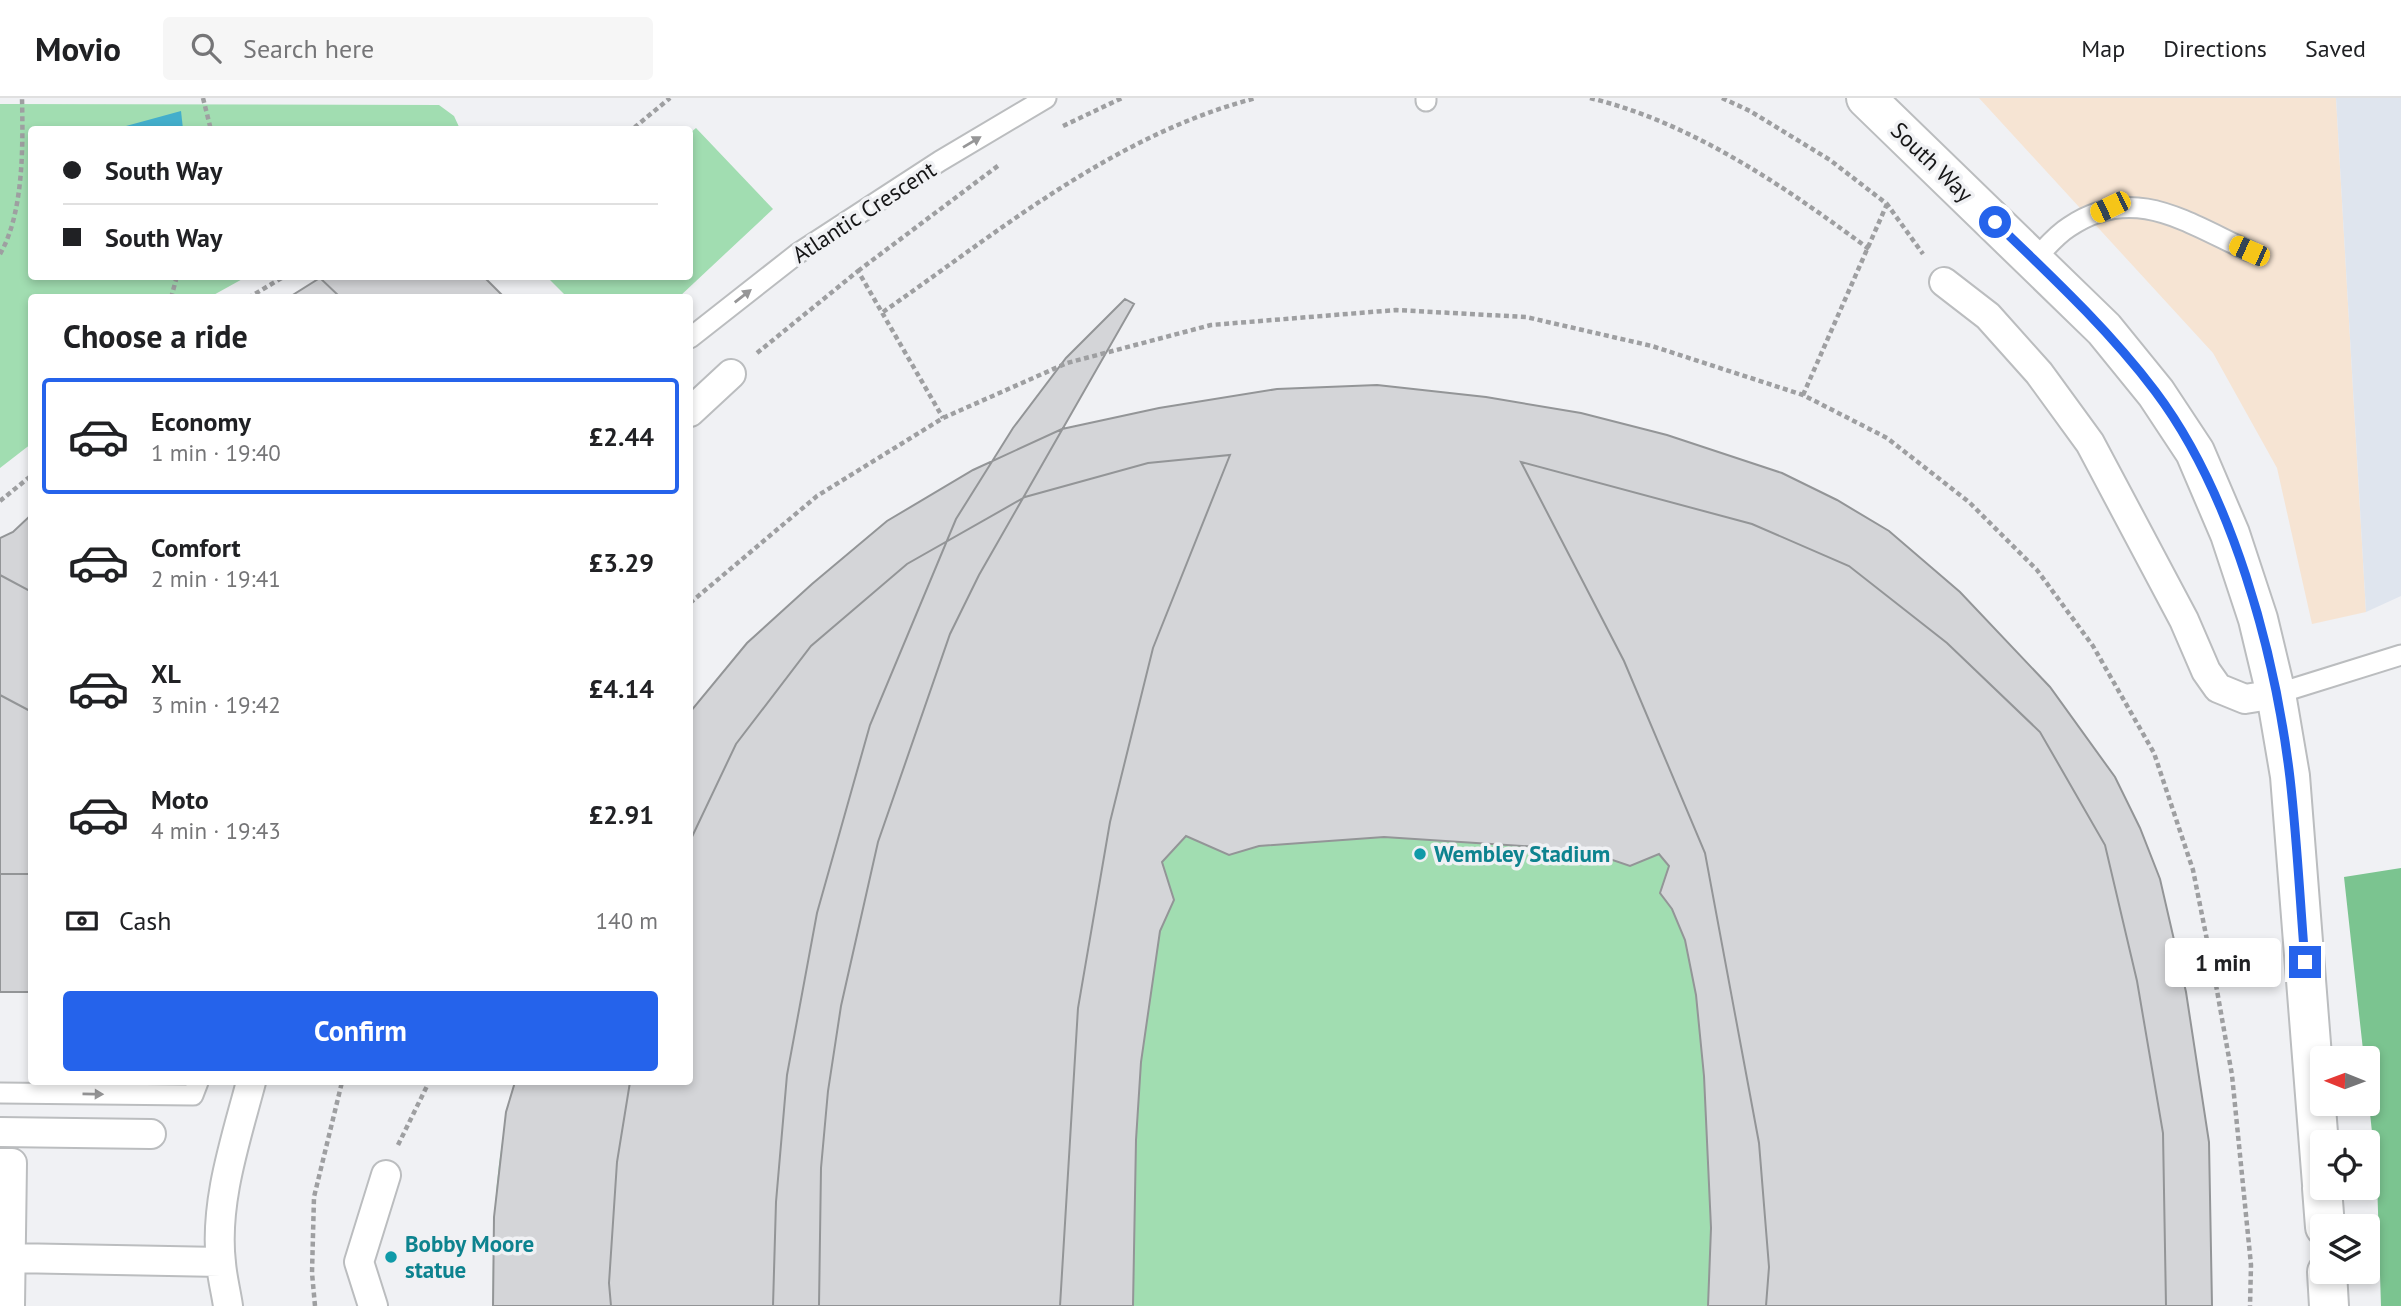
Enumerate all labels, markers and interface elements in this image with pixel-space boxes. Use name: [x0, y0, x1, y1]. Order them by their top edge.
search box: [163, 17, 653, 80]
text: Movio: [35, 27, 121, 70]
icon: search: [187, 29, 225, 67]
text: Search here: [243, 32, 374, 65]
text: Map: [2081, 33, 2125, 64]
text: Directions: [2163, 33, 2267, 64]
text: Saved: [2305, 33, 2366, 64]
street label: South Way: [1885, 115, 1980, 208]
one-way arrow: [963, 136, 982, 148]
text: South Way: [105, 154, 222, 187]
street label: Atlantic Crescent: [786, 154, 941, 269]
car: [2087, 188, 2134, 226]
route start: [1979, 206, 2011, 238]
text: South Way: [105, 221, 222, 254]
car: [2226, 233, 2273, 269]
one-way arrow: [734, 289, 752, 304]
text: Choose a ride: [63, 315, 248, 357]
icon: car: [67, 405, 130, 468]
text: Economy: [151, 405, 251, 438]
text: £2.44: [589, 420, 654, 453]
text: 1 min · 19:40: [151, 438, 281, 467]
icon: car: [67, 531, 130, 594]
text: Comfort: [151, 531, 241, 564]
text: £3.29: [589, 546, 654, 579]
text: 2 min · 19:41: [151, 564, 281, 593]
icon: car: [67, 657, 130, 720]
text: XL: [151, 657, 181, 690]
text: £4.14: [589, 672, 654, 705]
text: 3 min · 19:42: [151, 690, 281, 719]
icon: car: [67, 783, 130, 846]
text: Moto: [151, 783, 209, 816]
text: £2.91: [589, 798, 654, 831]
text: 4 min · 19:43: [151, 816, 281, 845]
place label: Wembley Stadium: [1434, 839, 1610, 868]
marker: Wembley Stadium: [1412, 846, 1428, 862]
icon: cash: [63, 902, 101, 940]
text: Cash: [119, 904, 171, 937]
text: 140 m: [596, 906, 658, 935]
callout: 1 min: [2165, 938, 2280, 986]
route end: [2289, 946, 2321, 978]
text: 1 min: [2195, 948, 2251, 977]
button: Confirm: [63, 991, 658, 1071]
north arrow: [2310, 1046, 2380, 1116]
map controls: [2310, 1046, 2380, 1284]
one-way arrow: [82, 1088, 104, 1100]
button: locate: [2310, 1130, 2380, 1200]
button: layers: [2310, 1214, 2380, 1284]
place label: Bobby Moore statue: [405, 1229, 534, 1284]
marker: Bobby Moore statue: [383, 1249, 399, 1265]

